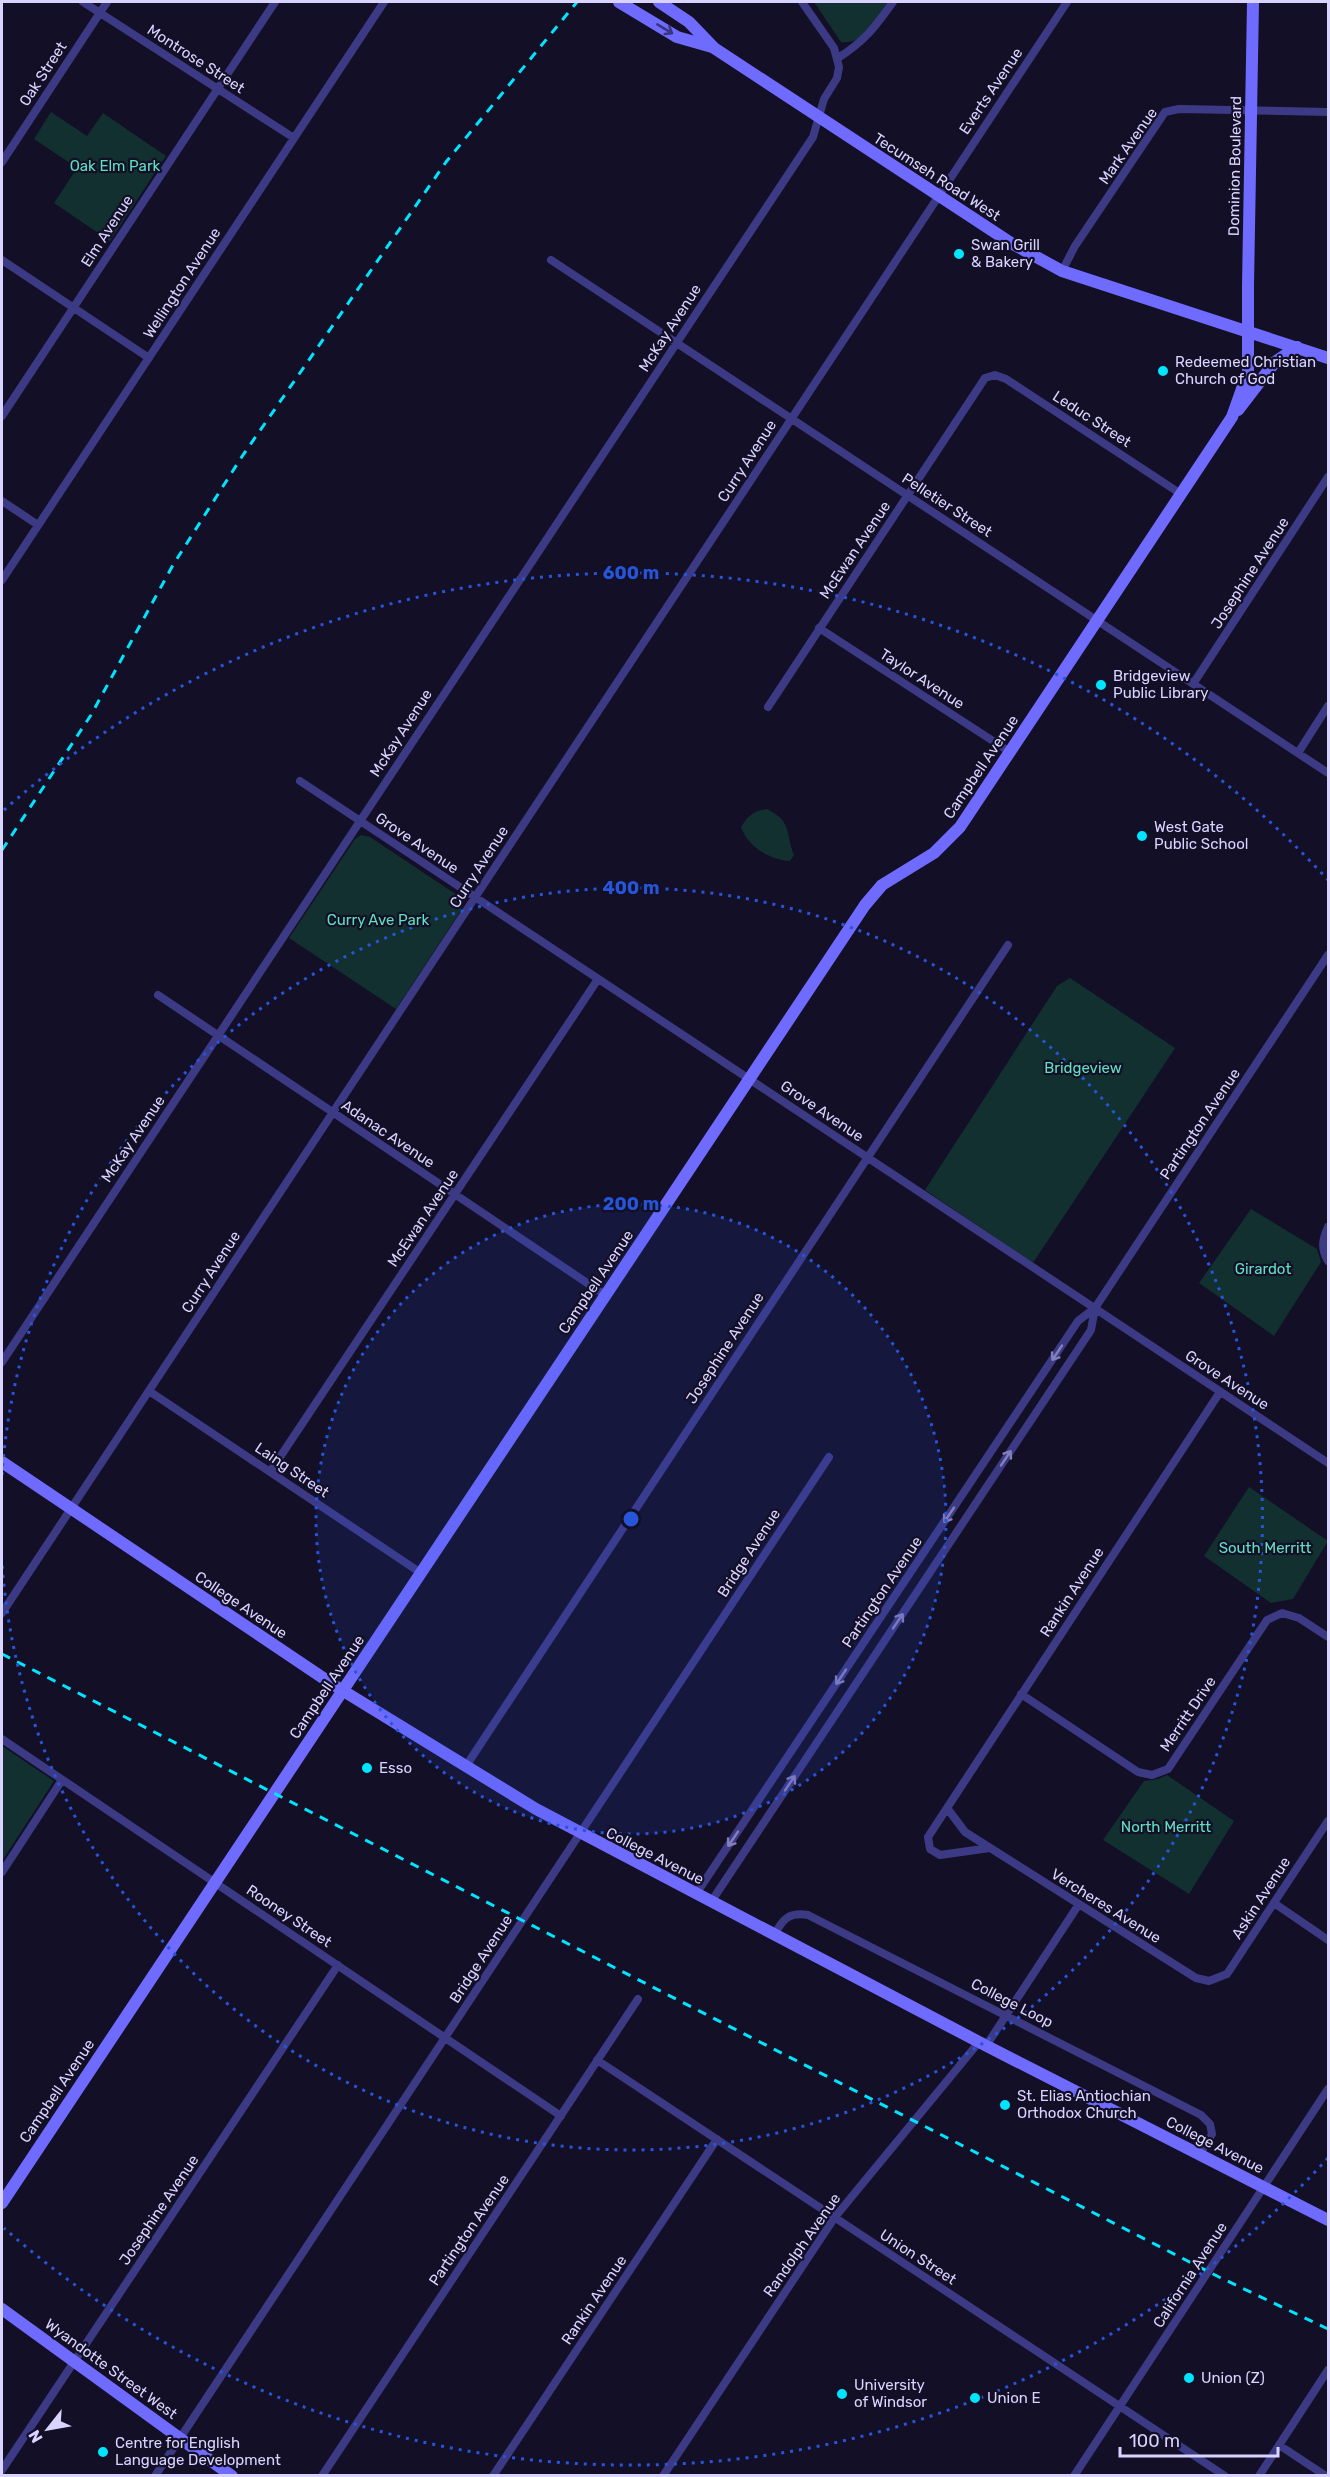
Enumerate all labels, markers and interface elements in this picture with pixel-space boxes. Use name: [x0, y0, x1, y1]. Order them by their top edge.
street label: Montrose Street: [144, 21, 248, 97]
one-way arrow: [656, 24, 673, 36]
street label: Oak Street: [16, 38, 71, 110]
street label: Everts Avenue: [955, 44, 1027, 138]
street label: Dominion Boulevard: [1225, 96, 1245, 236]
street label: Mark Avenue: [1095, 104, 1161, 188]
street label: Tecumseh Road West: [870, 129, 1004, 225]
park label: Oak Elm Park: [70, 157, 161, 175]
street label: Elm Avenue: [77, 192, 137, 270]
street label: Wellington Avenue: [139, 224, 225, 342]
place label: Swan Grill & Bakery: [971, 236, 1040, 271]
marker: Swan Grill & Bakery: [952, 247, 966, 261]
street label: McKay Avenue: [635, 281, 705, 375]
place label: Redeemed Christian Church of God: [1175, 353, 1316, 388]
marker: Redeemed Christian Church of God: [1156, 364, 1170, 378]
street label: Leduc Street: [1049, 387, 1135, 451]
street label: Curry Avenue: [714, 417, 780, 505]
street label: Pelletier Street: [899, 469, 996, 541]
street label: McEwan Avenue: [816, 498, 894, 602]
street label: Josephine Avenue: [1207, 514, 1293, 632]
text: 600 m: [603, 562, 659, 584]
street label: Taylor Avenue: [876, 645, 968, 713]
place label: Bridgeview Public Library: [1113, 667, 1209, 702]
marker: Bridgeview Public Library: [1094, 678, 1108, 692]
street label: McKay Avenue: [366, 686, 436, 780]
street label: Campbell Avenue: [940, 712, 1022, 822]
street label: Grove Avenue: [372, 809, 462, 877]
place label: West Gate Public School: [1154, 818, 1248, 853]
street label: Curry Avenue: [446, 823, 512, 911]
marker: West Gate Public School: [1135, 829, 1149, 843]
text: 400 m: [602, 877, 660, 899]
park label: Curry Ave Park: [327, 911, 429, 929]
park label: Bridgeview: [1044, 1059, 1122, 1077]
street label: Partington Avenue: [1156, 1065, 1244, 1183]
street label: Grove Avenue: [777, 1077, 867, 1145]
street label: McKay Avenue: [97, 1092, 169, 1186]
street label: Adanac Avenue: [338, 1096, 438, 1172]
street label: McEwan Avenue: [384, 1166, 462, 1270]
text: 200 m: [603, 1193, 659, 1215]
street label: Campbell Avenue: [555, 1227, 637, 1337]
street label: Curry Avenue: [178, 1228, 244, 1316]
park label: Girardot: [1235, 1260, 1291, 1278]
street label: Josephine Avenue: [682, 1289, 768, 1407]
one-way arrow: [1051, 1344, 1064, 1361]
street label: Grove Avenue: [1182, 1346, 1272, 1414]
street label: Laing Street: [252, 1439, 333, 1501]
one-way arrow: [1000, 1450, 1012, 1467]
street label: Bridge Avenue: [714, 1506, 784, 1600]
one-way arrow: [943, 1506, 955, 1523]
centre of rings: [621, 1509, 641, 1529]
street label: Partington Avenue: [838, 1533, 926, 1651]
park label: South Merritt: [1219, 1539, 1311, 1557]
street label: Rankin Avenue: [1036, 1544, 1108, 1640]
street label: College Avenue: [191, 1567, 291, 1643]
one-way arrow: [892, 1613, 904, 1629]
street label: Campbell Avenue: [286, 1632, 368, 1742]
one-way arrow: [835, 1668, 847, 1685]
street label: Merritt Drive: [1156, 1673, 1220, 1755]
place label: Esso: [379, 1759, 412, 1777]
marker: Esso: [360, 1761, 374, 1775]
one-way arrow: [785, 1775, 797, 1792]
park label: North Merritt: [1121, 1818, 1211, 1836]
street label: College Avenue: [603, 1824, 707, 1888]
one-way arrow: [727, 1831, 739, 1847]
street label: Askin Avenue: [1228, 1854, 1294, 1942]
street label: Vercheres Avenue: [1048, 1865, 1164, 1947]
street label: Rooney Street: [243, 1881, 335, 1951]
street label: Bridge Avenue: [446, 1912, 516, 2006]
street label: College Loop: [968, 1975, 1056, 2031]
street label: Campbell Avenue: [16, 2036, 98, 2146]
place label: St. Elias Antiochian Orthodox Church: [1017, 2087, 1151, 2122]
marker: St. Elias Antiochian Orthodox Church: [998, 2098, 1012, 2112]
street label: College Avenue: [1163, 2113, 1267, 2177]
street label: Josephine Avenue: [115, 2151, 203, 2269]
street label: Partington Avenue: [425, 2171, 513, 2289]
street label: Randolph Avenue: [760, 2190, 844, 2300]
street label: California Avenue: [1149, 2219, 1231, 2331]
street label: Union Street: [876, 2225, 960, 2289]
street label: Rankin Avenue: [558, 2252, 630, 2348]
street label: Wyandotte Street West: [41, 2315, 181, 2423]
place label: Union (Z): [1201, 2369, 1265, 2387]
marker: Union (Z): [1182, 2371, 1196, 2385]
place label: University of Windsor: [854, 2376, 927, 2411]
marker: University of Windsor: [835, 2387, 849, 2401]
place label: Union E: [987, 2389, 1041, 2407]
marker: Union E: [968, 2391, 982, 2405]
north arrow: [18, 2399, 78, 2459]
scale bar: [1120, 2420, 1278, 2458]
text: N: [24, 2427, 47, 2446]
text: 100 m: [1129, 2430, 1180, 2452]
place label: Centre for English Language Development: [115, 2434, 281, 2469]
marker: Centre for English Language Development: [96, 2445, 110, 2459]

